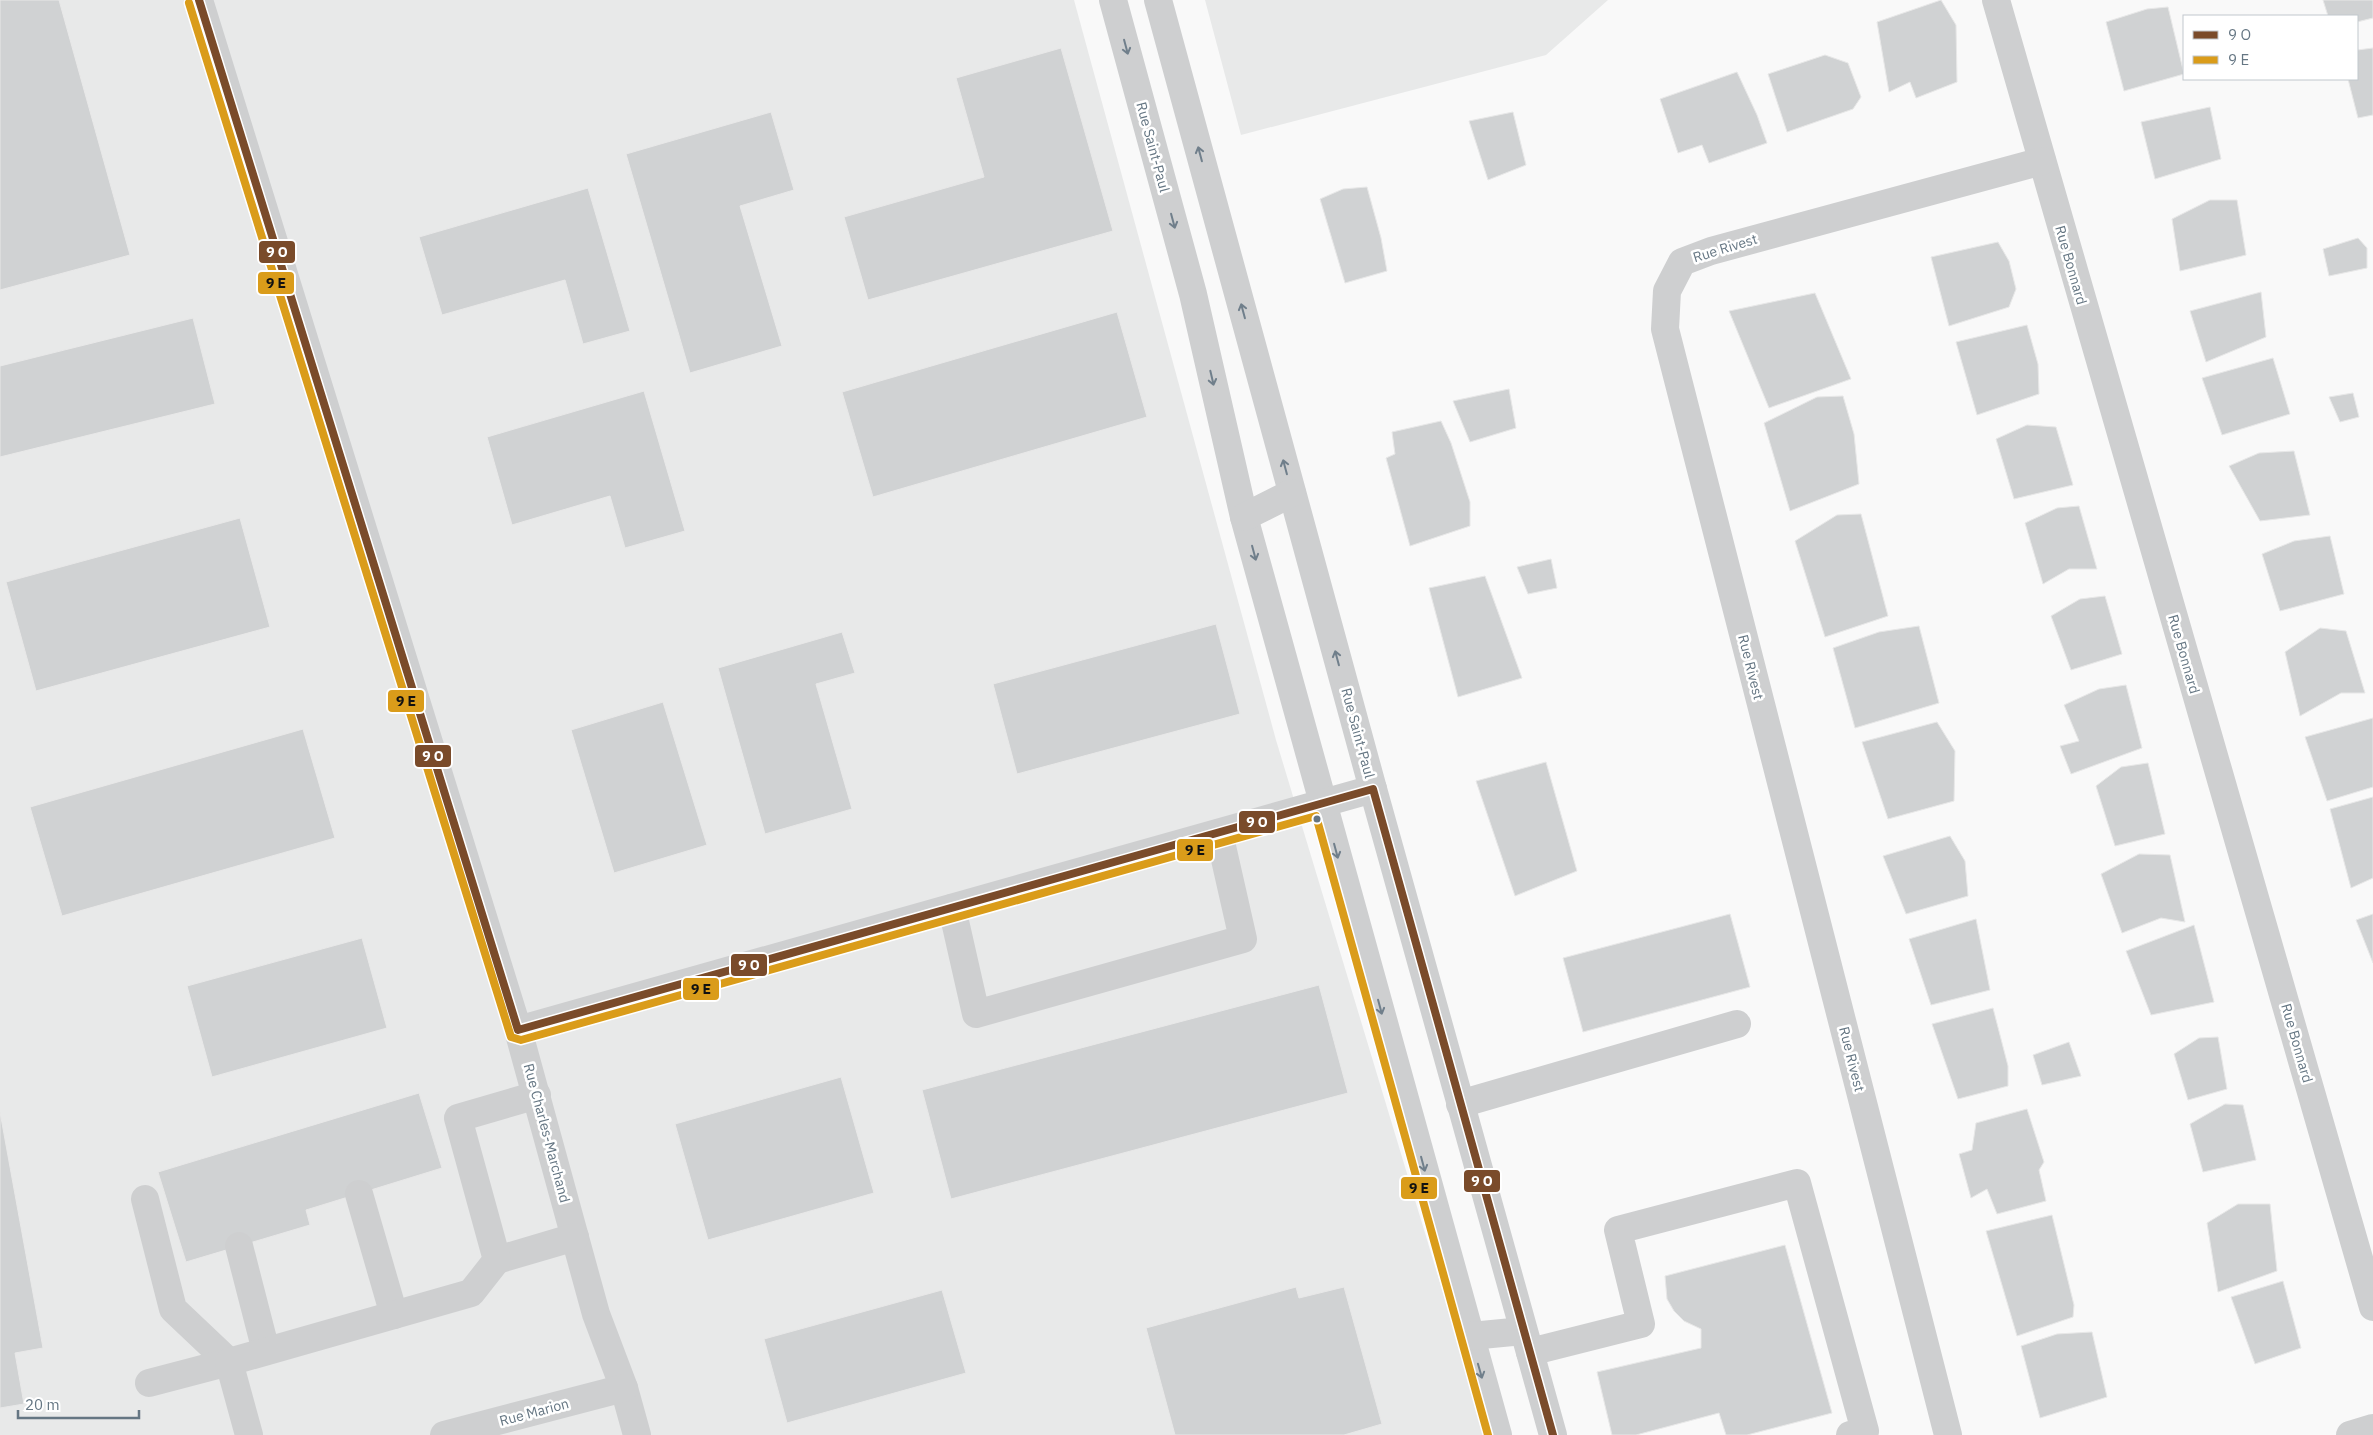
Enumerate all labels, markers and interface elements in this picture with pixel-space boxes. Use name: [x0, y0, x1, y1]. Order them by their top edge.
legend: [2183, 15, 2358, 80]
text: 9 O: [2228, 25, 2251, 44]
one-way arrow: [1121, 39, 1131, 55]
text: 9 E: [2228, 50, 2249, 69]
street label: Rue Saint-Paul: [1132, 100, 1174, 194]
one-way arrow: [1195, 146, 1204, 162]
one-way arrow: [1168, 212, 1178, 228]
street label: Rue Bonnard: [2051, 223, 2091, 307]
street label: Rue Rivest: [1691, 230, 1759, 266]
line badge: 9 O: [258, 240, 296, 264]
text: 9 O: [266, 243, 288, 261]
line badge: 9 E: [257, 271, 295, 295]
text: 9 E: [266, 274, 286, 292]
one-way arrow: [1237, 303, 1247, 319]
one-way arrow: [1208, 370, 1217, 386]
one-way arrow: [1280, 460, 1290, 476]
one-way arrow: [1250, 545, 1259, 561]
street label: Rue Bonnard: [2164, 612, 2204, 696]
street label: Rue Rivest: [1734, 633, 1768, 701]
one-way arrow: [1332, 650, 1342, 666]
street label: Rue Saint-Paul: [1337, 686, 1379, 780]
line badge: 9 E: [387, 689, 425, 713]
text: 9 E: [396, 692, 416, 710]
line badge: 9 O: [414, 744, 452, 768]
text: 9 O: [422, 747, 444, 765]
line badge: 9 O: [1238, 810, 1276, 834]
text: 9 O: [1246, 813, 1268, 831]
unlabelled marker: [1312, 814, 1322, 824]
line badge: 9 E: [1176, 838, 1214, 862]
text: 9 E: [1185, 841, 1205, 859]
one-way arrow: [1332, 842, 1342, 858]
line badge: 9 O: [730, 953, 768, 977]
text: 9 O: [738, 956, 760, 974]
line badge: 9 E: [682, 977, 720, 1001]
text: 9 E: [691, 980, 711, 998]
one-way arrow: [1375, 999, 1385, 1015]
street label: Rue Bonnard: [2277, 1001, 2317, 1085]
street label: Rue Rivest: [1835, 1025, 1869, 1093]
street label: Rue Charles-Marchand: [520, 1061, 574, 1205]
one-way arrow: [1419, 1155, 1428, 1171]
line badge: 9 O: [1463, 1169, 1501, 1193]
text: 9 O: [1471, 1172, 1493, 1190]
line badge: 9 E: [1400, 1176, 1438, 1200]
text: 9 E: [1409, 1179, 1429, 1197]
one-way arrow: [1476, 1363, 1486, 1379]
scale bar: [18, 1388, 139, 1420]
street label: Rue Marion: [497, 1394, 571, 1430]
text: 20 m: [25, 1395, 60, 1414]

